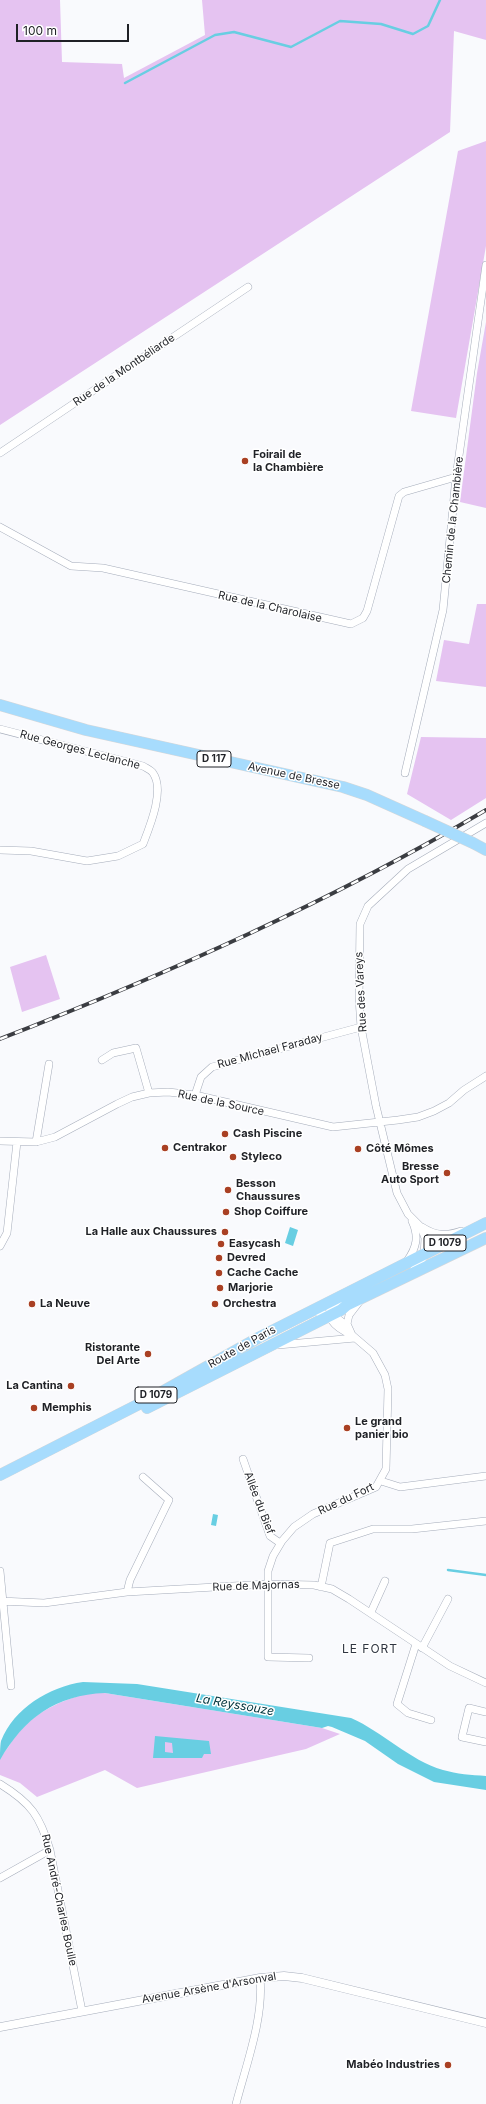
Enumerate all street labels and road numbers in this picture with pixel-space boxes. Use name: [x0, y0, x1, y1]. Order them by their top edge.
street label: Rue de la Montbéliarde: [71, 331, 177, 409]
street label: Chemin de la Chambière: [440, 456, 466, 584]
street label: Rue de la Charolaise: [217, 589, 323, 625]
street label: Rue Georges Leclanche: [19, 728, 141, 772]
road number: D 117: [197, 751, 231, 767]
street label: Avenue de Bresse: [247, 760, 341, 792]
street label: Rue des Vareys: [352, 951, 370, 1033]
street label: Rue Michael Faraday: [216, 1031, 324, 1071]
street label: Rue de la Source: [177, 1087, 265, 1119]
road number: D 1079: [424, 1235, 466, 1251]
street label: Route de Paris: [206, 1323, 278, 1371]
road number: D 1079: [135, 1387, 177, 1403]
street label: Allée du Bief: [241, 1470, 277, 1536]
street label: Rue du Fort: [316, 1480, 376, 1518]
street label: Rue de Majornas: [212, 1578, 300, 1594]
street label: Rue André-Charles Boulle: [39, 1833, 79, 1967]
street label: Avenue Arsène d'Arsonval: [141, 1970, 277, 2006]

